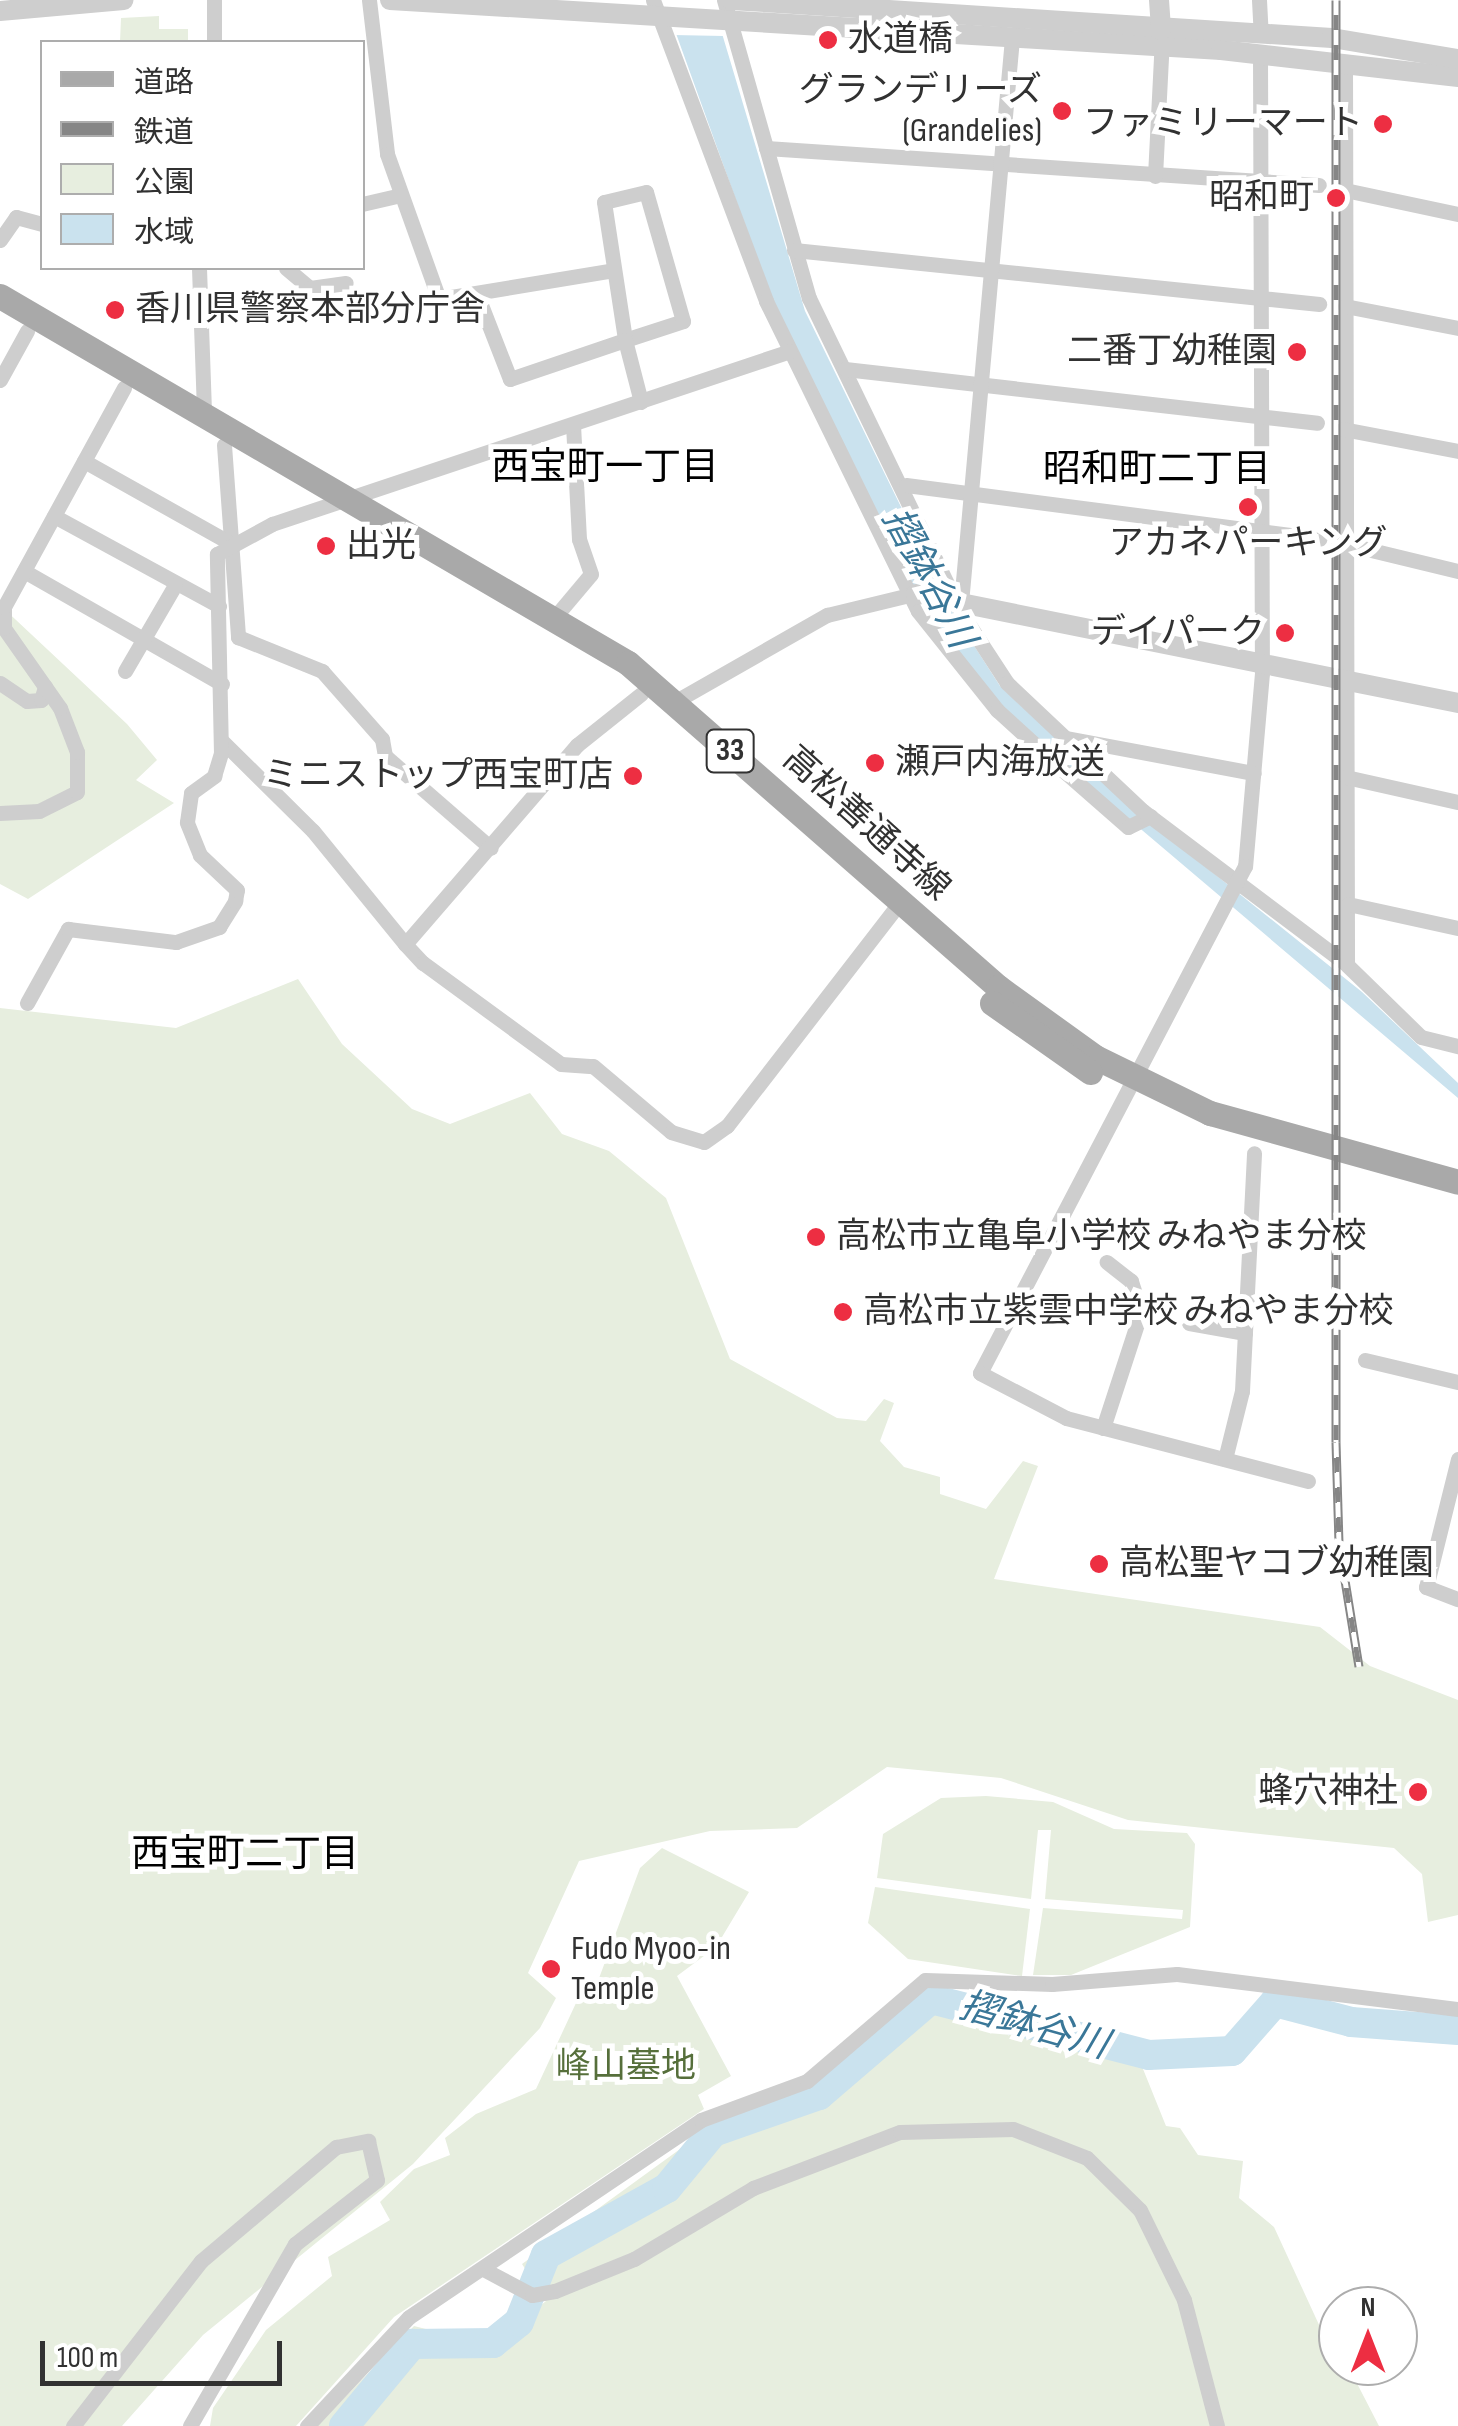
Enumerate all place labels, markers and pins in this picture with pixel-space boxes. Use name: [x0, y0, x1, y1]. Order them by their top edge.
place label: 水道橋: [848, 19, 953, 61]
marker: 水道橋: [817, 29, 839, 51]
place label: グランデリーズ (Grandelies): [797, 70, 1042, 152]
marker: グランデリーズ (Grandelies): [1051, 100, 1073, 122]
place label: ファミリーマート: [1083, 103, 1363, 145]
marker: ファミリーマート: [1372, 113, 1394, 135]
place label: 昭和町: [1209, 177, 1314, 219]
marker: 昭和町: [1323, 185, 1349, 211]
place label: 香川県警察本部分庁舎: [135, 289, 485, 331]
marker: 香川県警察本部分庁舎: [104, 299, 126, 321]
place label: 二番丁幼稚園: [1067, 331, 1277, 373]
marker: 二番丁幼稚園: [1286, 341, 1308, 363]
marker: アカネパーキング: [1237, 496, 1259, 518]
place label: アカネパーキング: [1108, 523, 1388, 565]
place label: 出光: [346, 525, 416, 567]
marker: 出光: [315, 535, 337, 557]
place label: デイパーク: [1090, 612, 1265, 654]
marker: デイパーク: [1274, 622, 1296, 644]
place label: 瀬戸内海放送: [895, 742, 1105, 784]
marker: 瀬戸内海放送: [864, 752, 886, 774]
place label: ミニストップ西宝町店: [263, 755, 613, 797]
marker: ミニストップ西宝町店: [622, 765, 644, 787]
place label: 高松市立亀阜小学校 みねやま分校: [836, 1216, 1367, 1258]
marker: 高松市立亀阜小学校 みねやま分校: [805, 1226, 827, 1248]
place label: 高松市立紫雲中学校 みねやま分校: [863, 1291, 1394, 1333]
marker: 高松市立紫雲中学校 みねやま分校: [832, 1301, 854, 1323]
place label: 高松聖ヤコブ幼稚園: [1119, 1543, 1434, 1585]
marker: 高松聖ヤコブ幼稚園: [1088, 1553, 1110, 1575]
place label: 蜂穴神社: [1258, 1771, 1398, 1813]
marker: 蜂穴神社: [1407, 1781, 1429, 1803]
place label: Fudo Myoo-in Temple: [571, 1928, 731, 2010]
marker: Fudo Myoo-in Temple: [540, 1958, 562, 1980]

